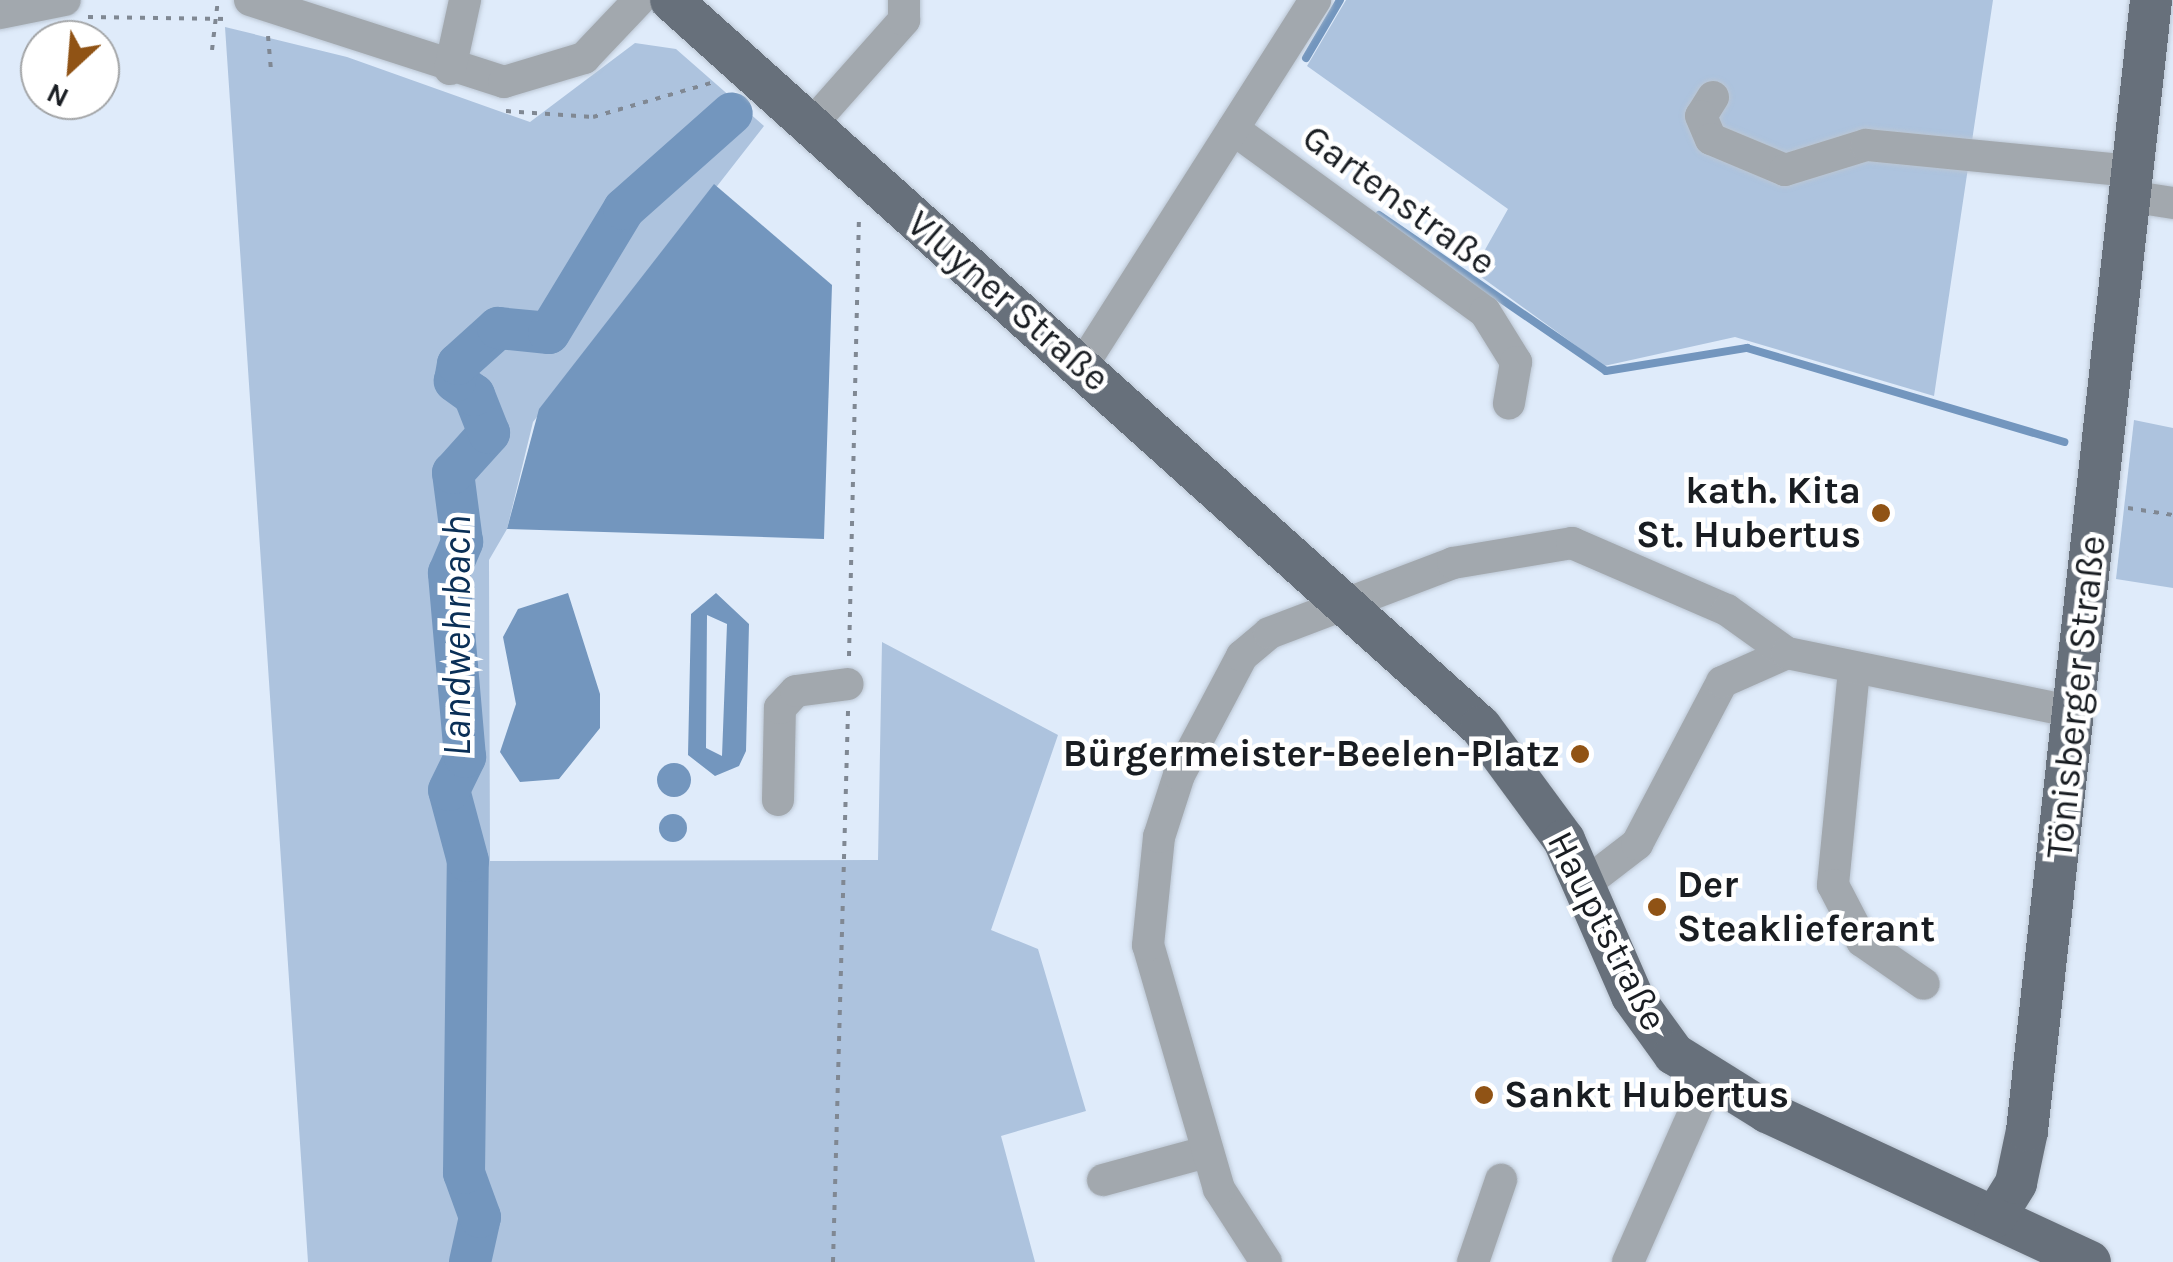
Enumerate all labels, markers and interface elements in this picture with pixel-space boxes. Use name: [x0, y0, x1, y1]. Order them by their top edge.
north arrow: [20, 20, 120, 120]
text: N: [41, 76, 74, 115]
street label: Gartenstraße: [1294, 115, 1504, 285]
street label: Vluyner Straße: [898, 201, 1118, 401]
place label: kath. Kita St. Hubertus: [1636, 468, 1861, 558]
marker: kath. Kita St. Hubertus: [1870, 502, 1892, 524]
water label: Landwehrbach: [433, 515, 481, 757]
street label: Tönisberger Straße: [2036, 533, 2116, 861]
place label: Bürgermeister-Beelen-Platz: [1063, 731, 1560, 777]
marker: Bürgermeister-Beelen-Platz: [1569, 743, 1591, 765]
street label: Hauptstraße: [1537, 824, 1677, 1038]
place label: Der Steaklieferant: [1677, 862, 1935, 952]
marker: Der Steaklieferant: [1646, 896, 1668, 918]
place label: Sankt Hubertus: [1504, 1072, 1789, 1118]
marker: Sankt Hubertus: [1473, 1084, 1495, 1106]

